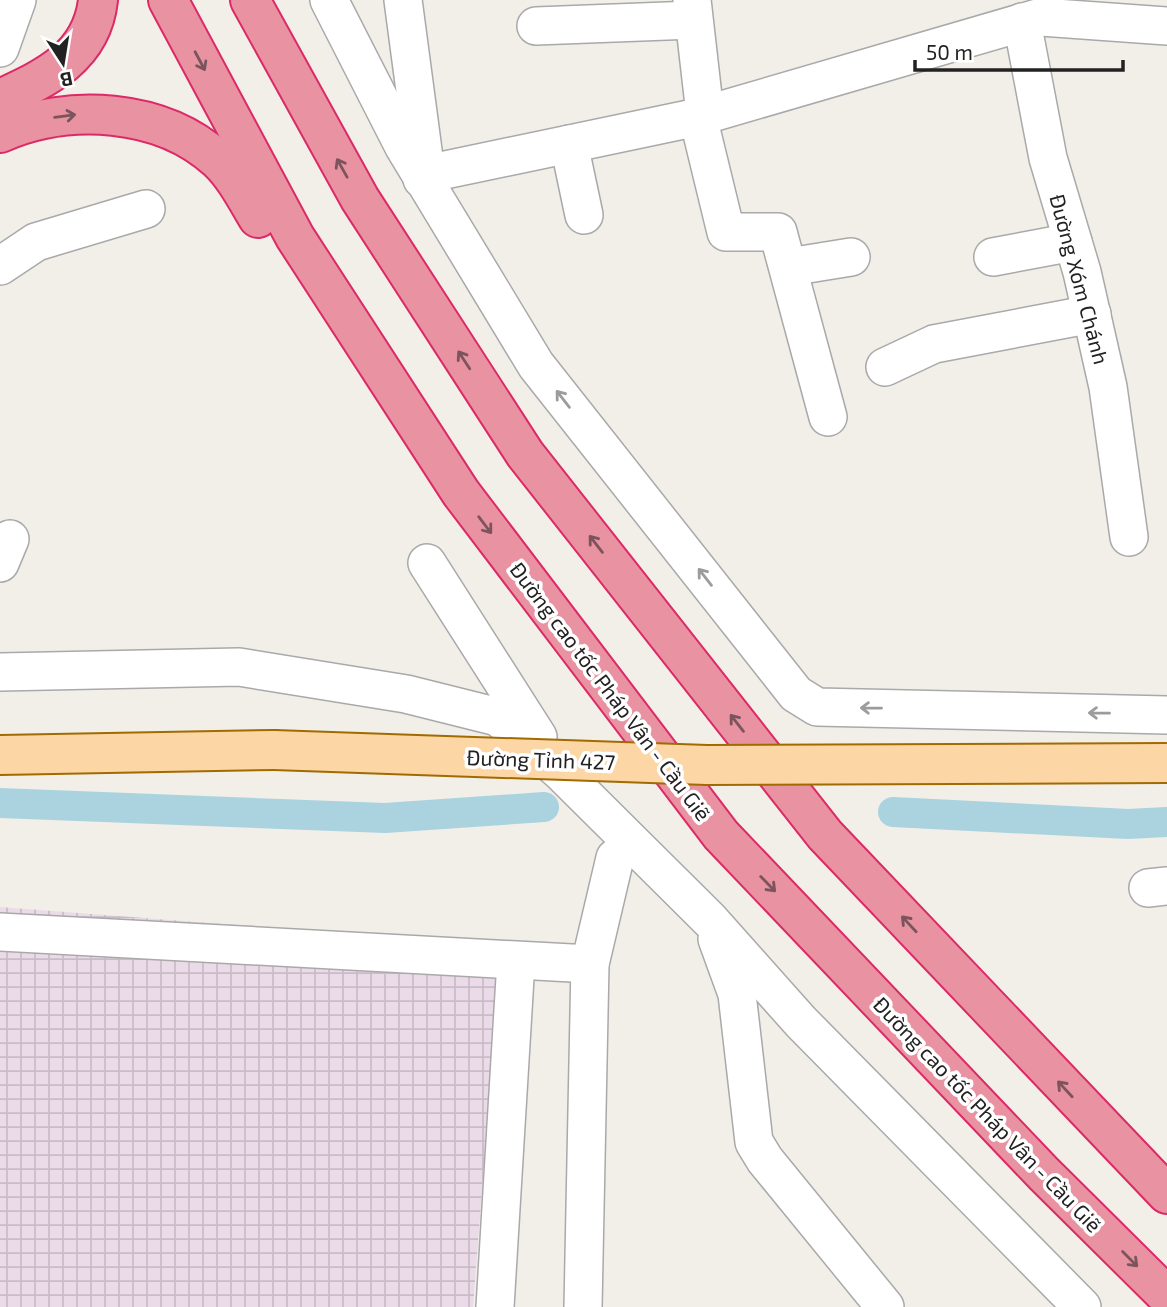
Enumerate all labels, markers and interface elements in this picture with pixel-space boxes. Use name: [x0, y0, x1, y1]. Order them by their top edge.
north arrow: [28, 28, 98, 98]
scale bar: [915, 28, 1123, 72]
text: 50 m: [926, 39, 973, 64]
one-way arrow: [193, 50, 207, 70]
text: B: [58, 68, 75, 93]
one-way arrow: [53, 109, 76, 122]
one-way arrow: [335, 158, 349, 178]
street label: Đường Xóm Chánh: [1045, 191, 1115, 367]
one-way arrow: [457, 350, 471, 370]
one-way arrow: [556, 390, 571, 409]
one-way arrow: [478, 516, 493, 534]
one-way arrow: [589, 536, 604, 554]
street label: Đường cao tốc Pháp Vân - Cầu Giẽ: [506, 557, 716, 825]
one-way arrow: [697, 569, 712, 587]
one-way arrow: [860, 702, 883, 715]
one-way arrow: [1088, 706, 1111, 720]
one-way arrow: [729, 715, 745, 733]
street label: Đường Tỉnh 427: [466, 744, 616, 774]
one-way arrow: [759, 875, 776, 892]
one-way arrow: [900, 916, 917, 933]
street label: Đường cao tốc Pháp Vân - Cầu Giẽ: [869, 991, 1107, 1237]
one-way arrow: [1056, 1081, 1073, 1098]
one-way arrow: [1121, 1251, 1138, 1268]

